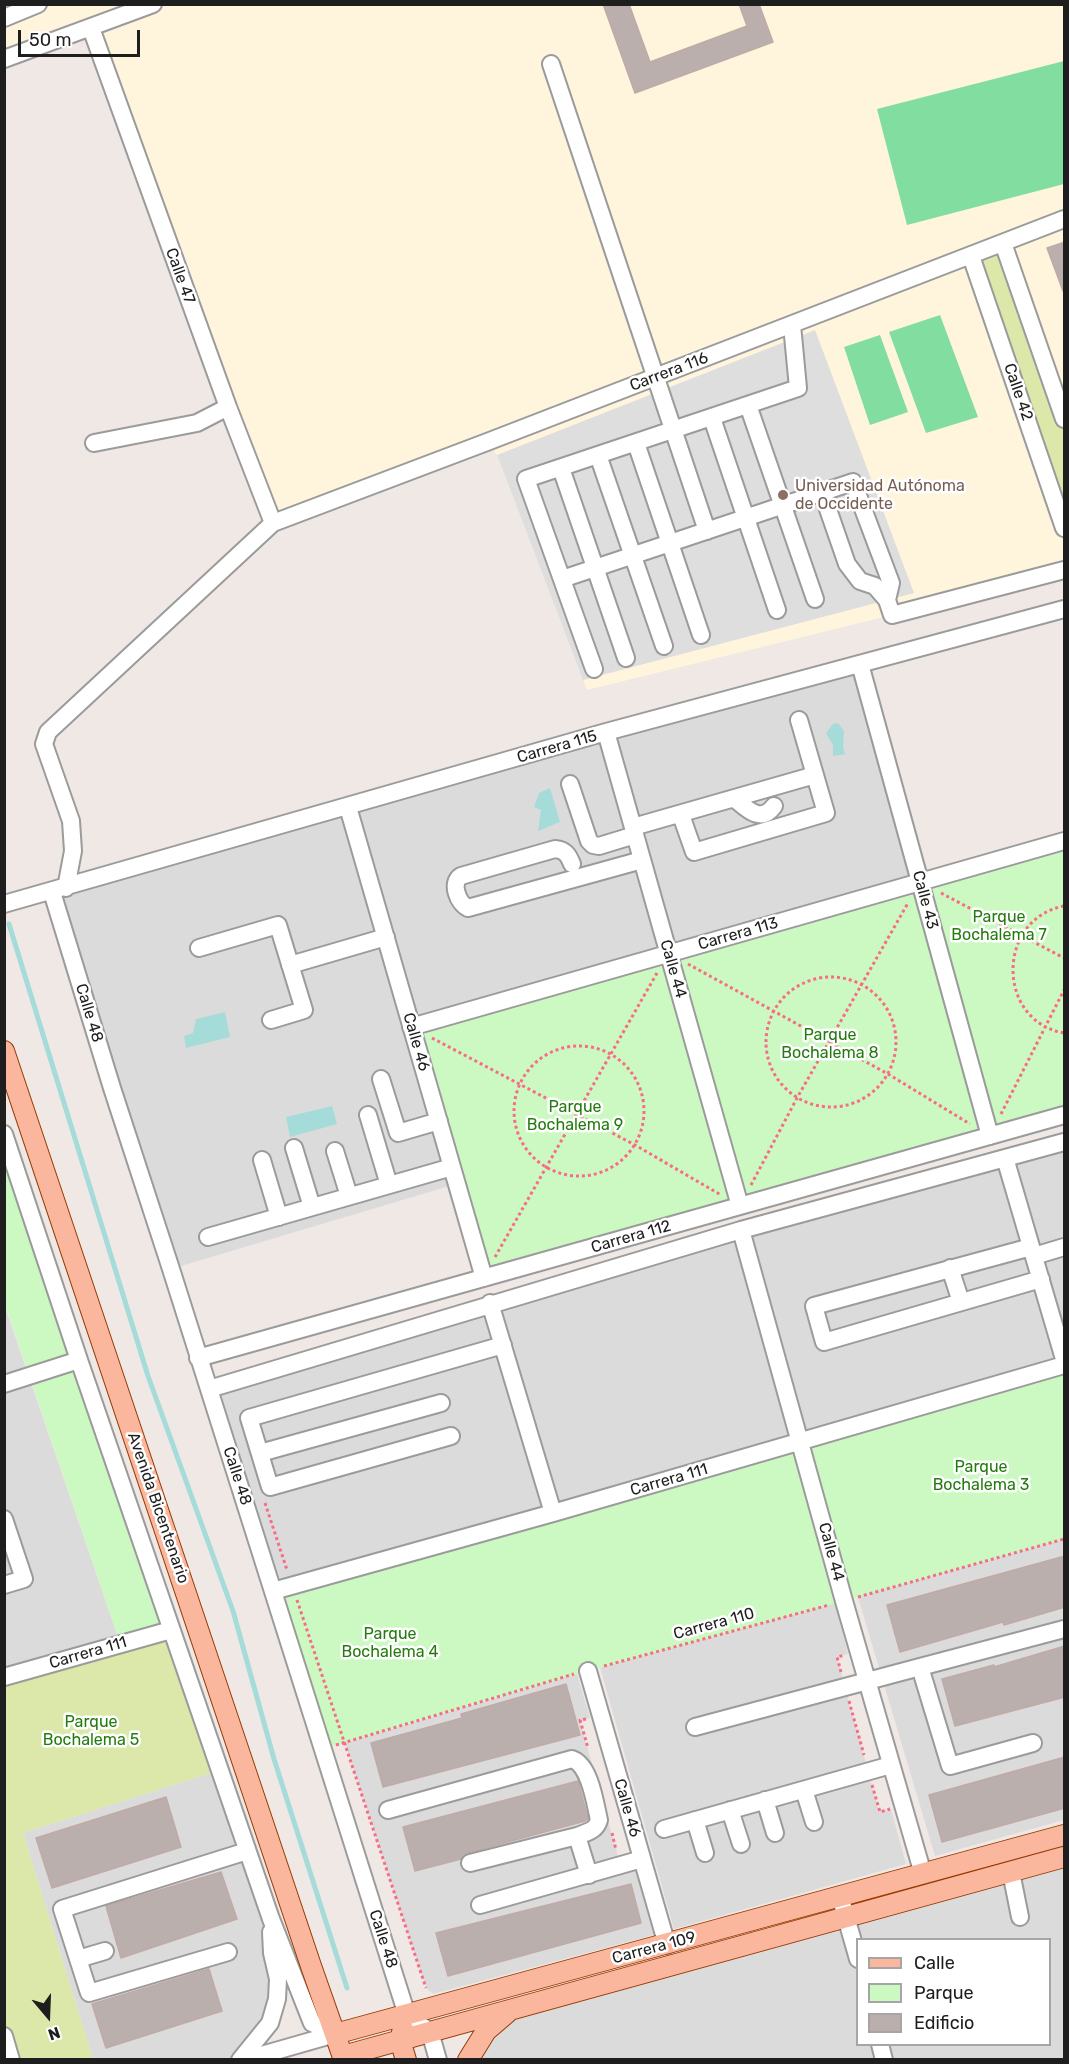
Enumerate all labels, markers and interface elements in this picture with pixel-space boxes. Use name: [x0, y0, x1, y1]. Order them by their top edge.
scale bar: [21, 18, 142, 56]
text: 50 m: [29, 29, 72, 51]
street label: Calle 47: [161, 245, 199, 307]
street label: Carrera 116: [627, 348, 711, 396]
street label: Calle 42: [999, 361, 1037, 423]
place label: Universidad Autónoma de Occidente: [795, 476, 965, 514]
marker: Universidad Autónoma de Occidente: [776, 488, 790, 502]
street label: Carrera 115: [515, 726, 599, 768]
street label: Calle 43: [908, 869, 942, 931]
park label: Parque Bochalema 7: [951, 907, 1047, 945]
street label: Carrera 113: [696, 913, 780, 955]
street label: Calle 44: [656, 938, 690, 1000]
street label: Calle 48: [71, 981, 107, 1045]
street label: Calle 46: [399, 1011, 433, 1073]
park label: Parque Bochalema 8: [781, 1025, 879, 1063]
park label: Parque Bochalema 9: [527, 1097, 623, 1135]
street label: Carrera 112: [589, 1216, 673, 1258]
street label: Avenida Bicentenario: [123, 1430, 193, 1586]
street label: Calle 48: [219, 1444, 255, 1508]
park label: Parque Bochalema 3: [933, 1457, 1029, 1495]
street label: Carrera 111: [628, 1460, 710, 1500]
street label: Calle 44: [814, 1521, 848, 1583]
street label: Carrera 110: [671, 1604, 757, 1644]
park label: Parque Bochalema 4: [341, 1624, 439, 1662]
street label: Carrera 111: [47, 1633, 129, 1673]
park label: Parque Bochalema 5: [43, 1712, 139, 1750]
street label: Calle 46: [610, 1777, 644, 1839]
street label: Calle 48: [365, 1907, 401, 1971]
street label: Carrera 109: [610, 1928, 698, 1968]
legend: [856, 1938, 1051, 2046]
text: Calle: [914, 1952, 955, 1974]
text: Parque: [914, 1982, 974, 2004]
north arrow: [18, 1986, 78, 2046]
text: Edificio: [914, 2012, 974, 2034]
text: N: [45, 2023, 63, 2044]

